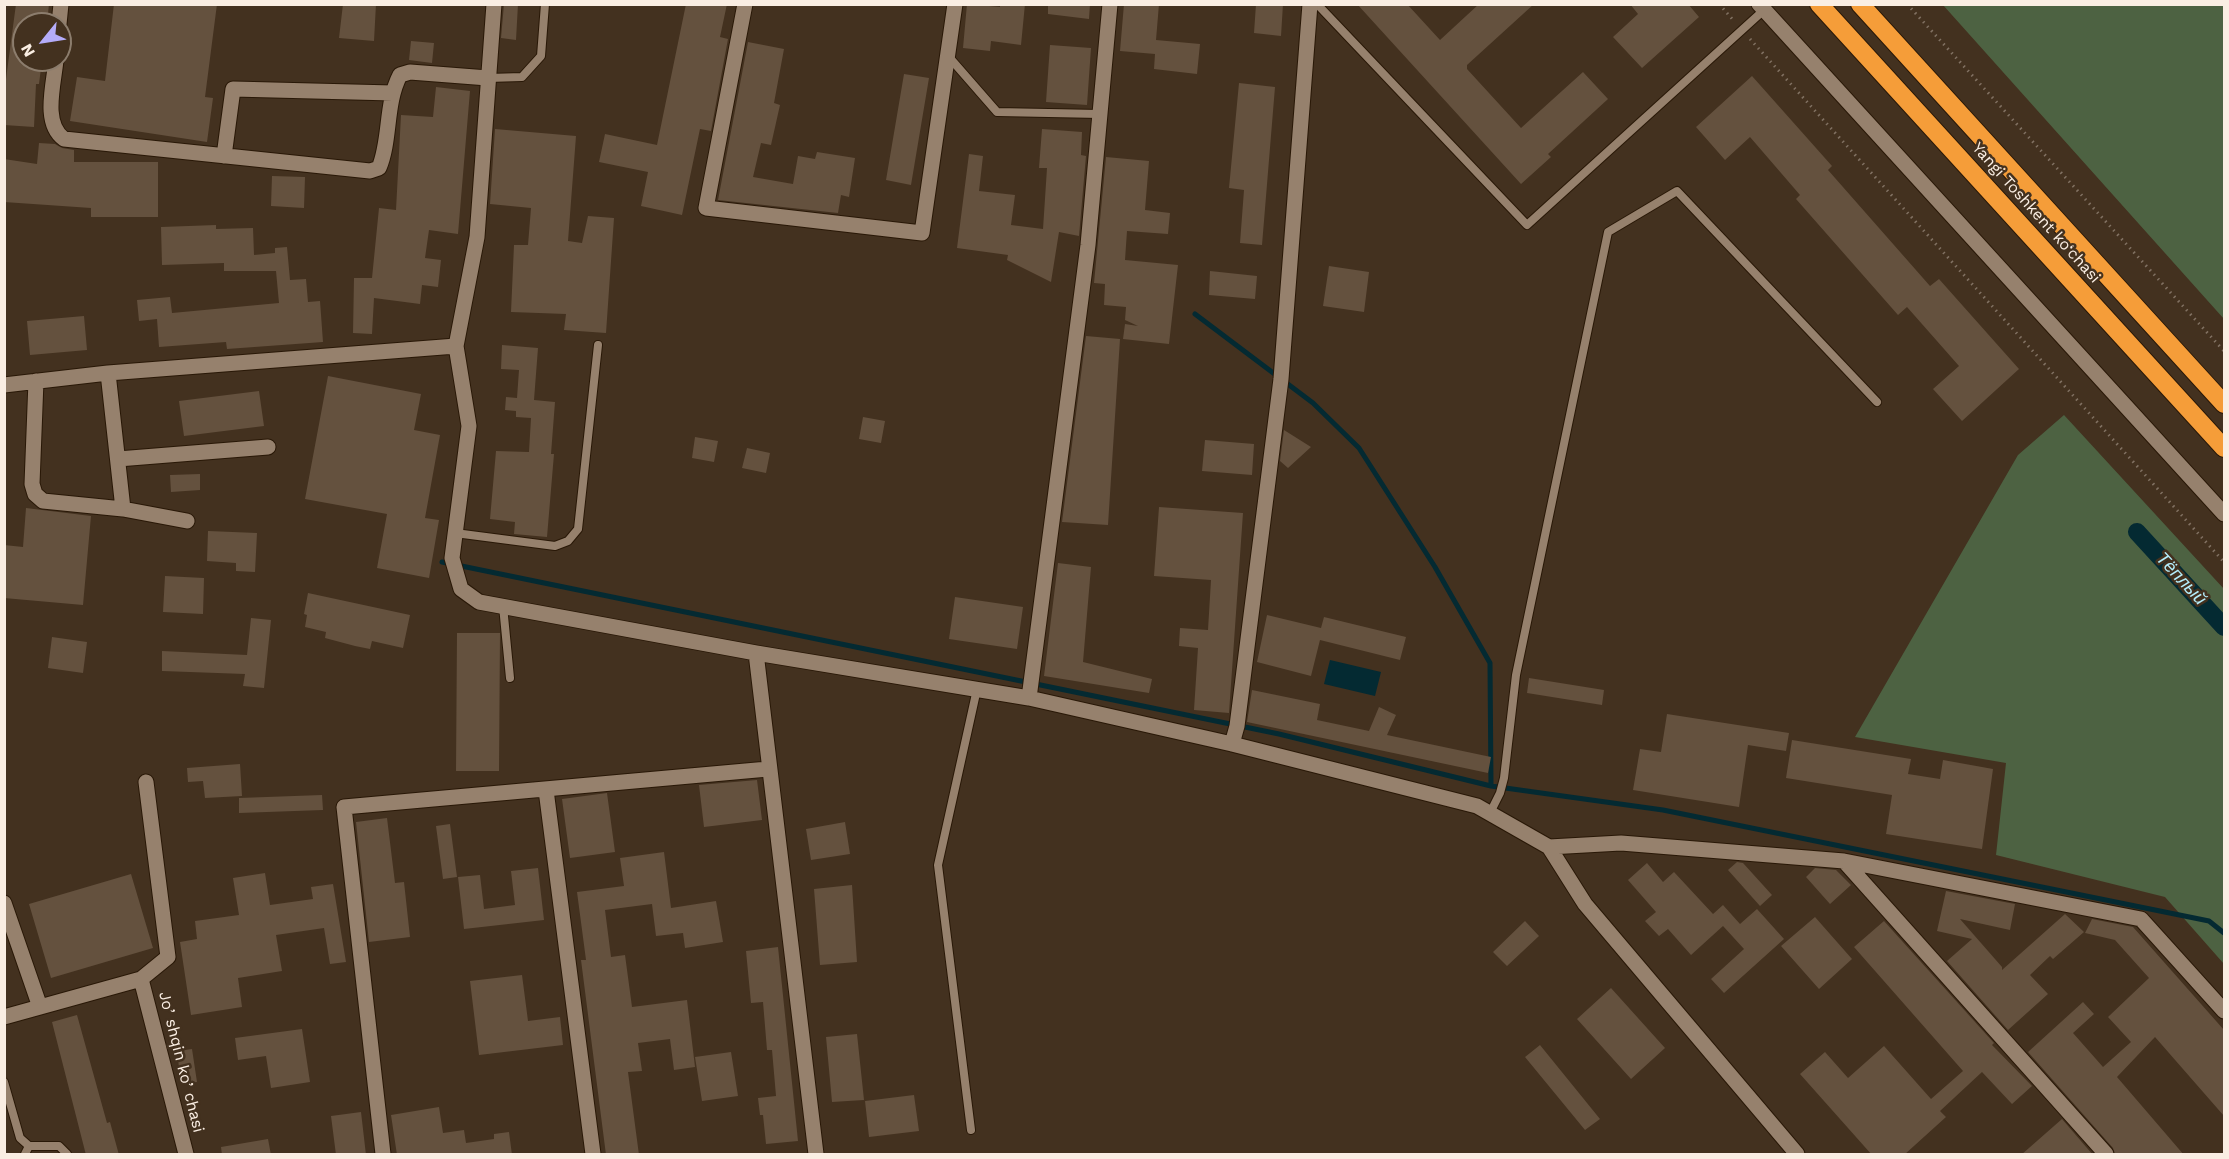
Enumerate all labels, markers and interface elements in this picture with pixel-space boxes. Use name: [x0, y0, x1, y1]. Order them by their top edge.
north arrow: [12, 12, 72, 72]
text: N: [17, 40, 39, 60]
street label: Yangi Toshkent ko‘chasi: [1968, 139, 2104, 287]
water label: Тёплый: [2151, 548, 2211, 610]
street label: Joʼshqin koʼchasi: [154, 989, 208, 1135]

